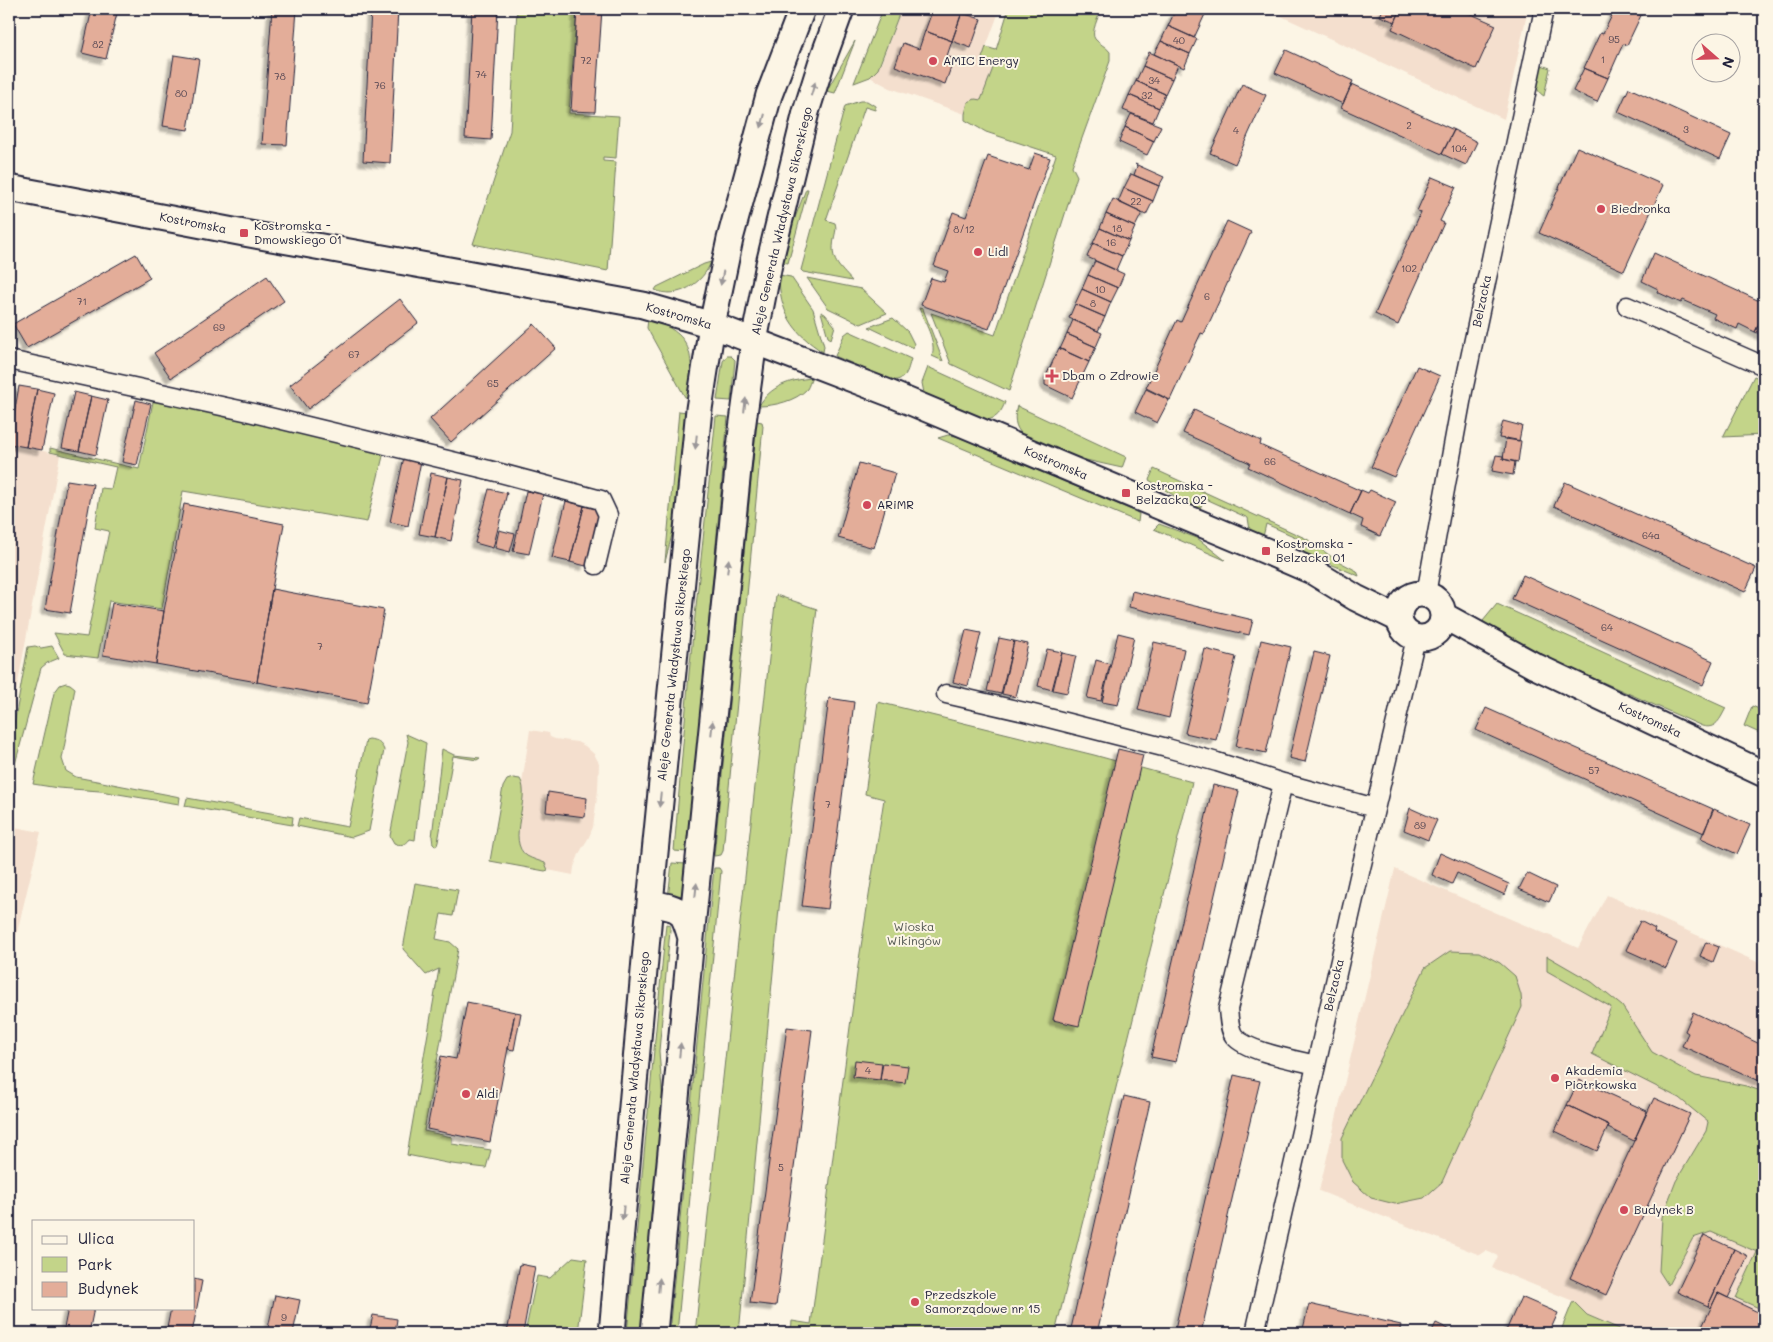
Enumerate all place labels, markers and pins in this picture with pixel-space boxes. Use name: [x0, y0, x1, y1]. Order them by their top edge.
place label: AMIC Energy: [943, 52, 1019, 68]
marker: AMIC Energy: [927, 55, 939, 67]
place label: Biedronka: [1611, 200, 1671, 216]
marker: Biedronka: [1595, 203, 1607, 215]
place label: Kostromska - Dmowskiego 01: [254, 217, 342, 247]
marker: Kostromska - Dmowskiego 01: [238, 227, 250, 239]
place label: Lidl: [988, 243, 1009, 259]
marker: Lidl: [972, 246, 984, 258]
place label: Dbam o Zdrowie: [1062, 367, 1159, 383]
marker: Dbam o Zdrowie: [1046, 370, 1058, 382]
place label: Kostromska - Belzacka 02: [1136, 477, 1213, 507]
marker: Kostromska - Belzacka 02: [1120, 487, 1132, 499]
place label: ARiMR: [877, 496, 914, 512]
marker: ARiMR: [861, 499, 873, 511]
place label: Kostromska - Belzacka 01: [1276, 535, 1353, 565]
marker: Kostromska - Belzacka 01: [1260, 545, 1272, 557]
place label: Akademia Piotrkowska: [1565, 1062, 1637, 1092]
marker: Akademia Piotrkowska: [1549, 1072, 1561, 1084]
place label: Aldi: [476, 1085, 499, 1101]
marker: Aldi: [460, 1088, 472, 1100]
place label: Budynek B: [1634, 1201, 1694, 1217]
marker: Budynek B: [1618, 1204, 1630, 1216]
place label: Przedszkole Samorządowe nr 15: [925, 1286, 1040, 1316]
marker: Przedszkole Samorządowe nr 15: [909, 1296, 921, 1308]

